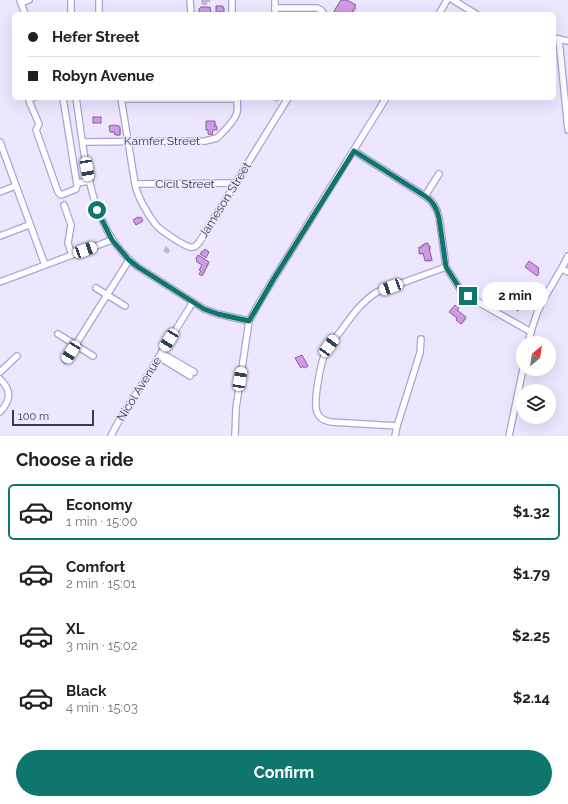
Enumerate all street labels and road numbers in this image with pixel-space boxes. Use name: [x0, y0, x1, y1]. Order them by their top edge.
street label: Kamfer Street: [124, 134, 200, 148]
street label: Jameson Street: [196, 160, 254, 240]
street label: Cicil Street: [155, 177, 215, 191]
street label: Nicol Avenue: [114, 354, 164, 424]

